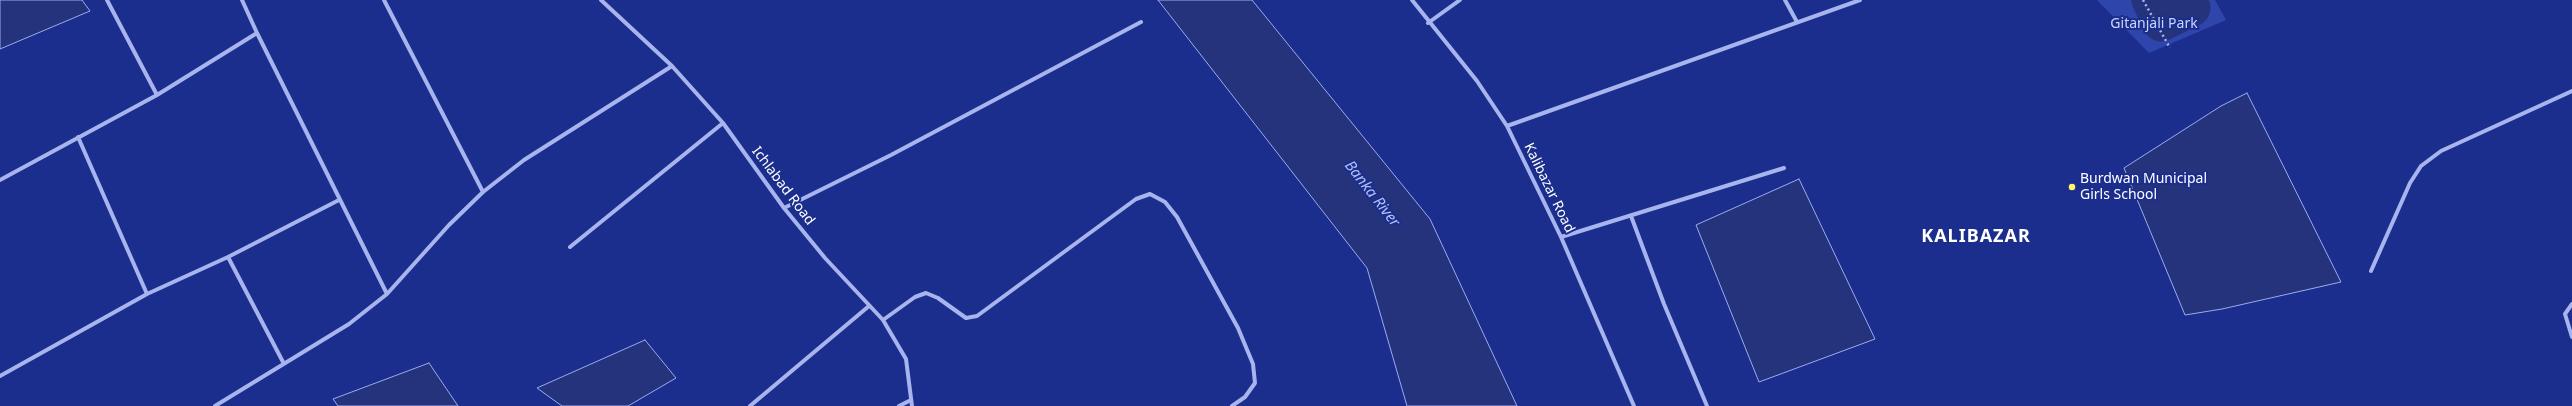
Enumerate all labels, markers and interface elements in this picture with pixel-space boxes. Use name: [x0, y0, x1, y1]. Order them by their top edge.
park label: Gitanjali Park: [2110, 16, 2198, 32]
street label: Kalibazar Road: [1520, 140, 1578, 236]
street label: Ichlabad Road: [748, 143, 818, 229]
water label: Banka River: [1341, 157, 1403, 231]
place label: Burdwan Municipal Girls School: [2080, 171, 2207, 204]
marker: Burdwan Municipal Girls School: [2067, 182, 2077, 192]
district label: KALIBAZAR: [1921, 226, 2031, 248]

